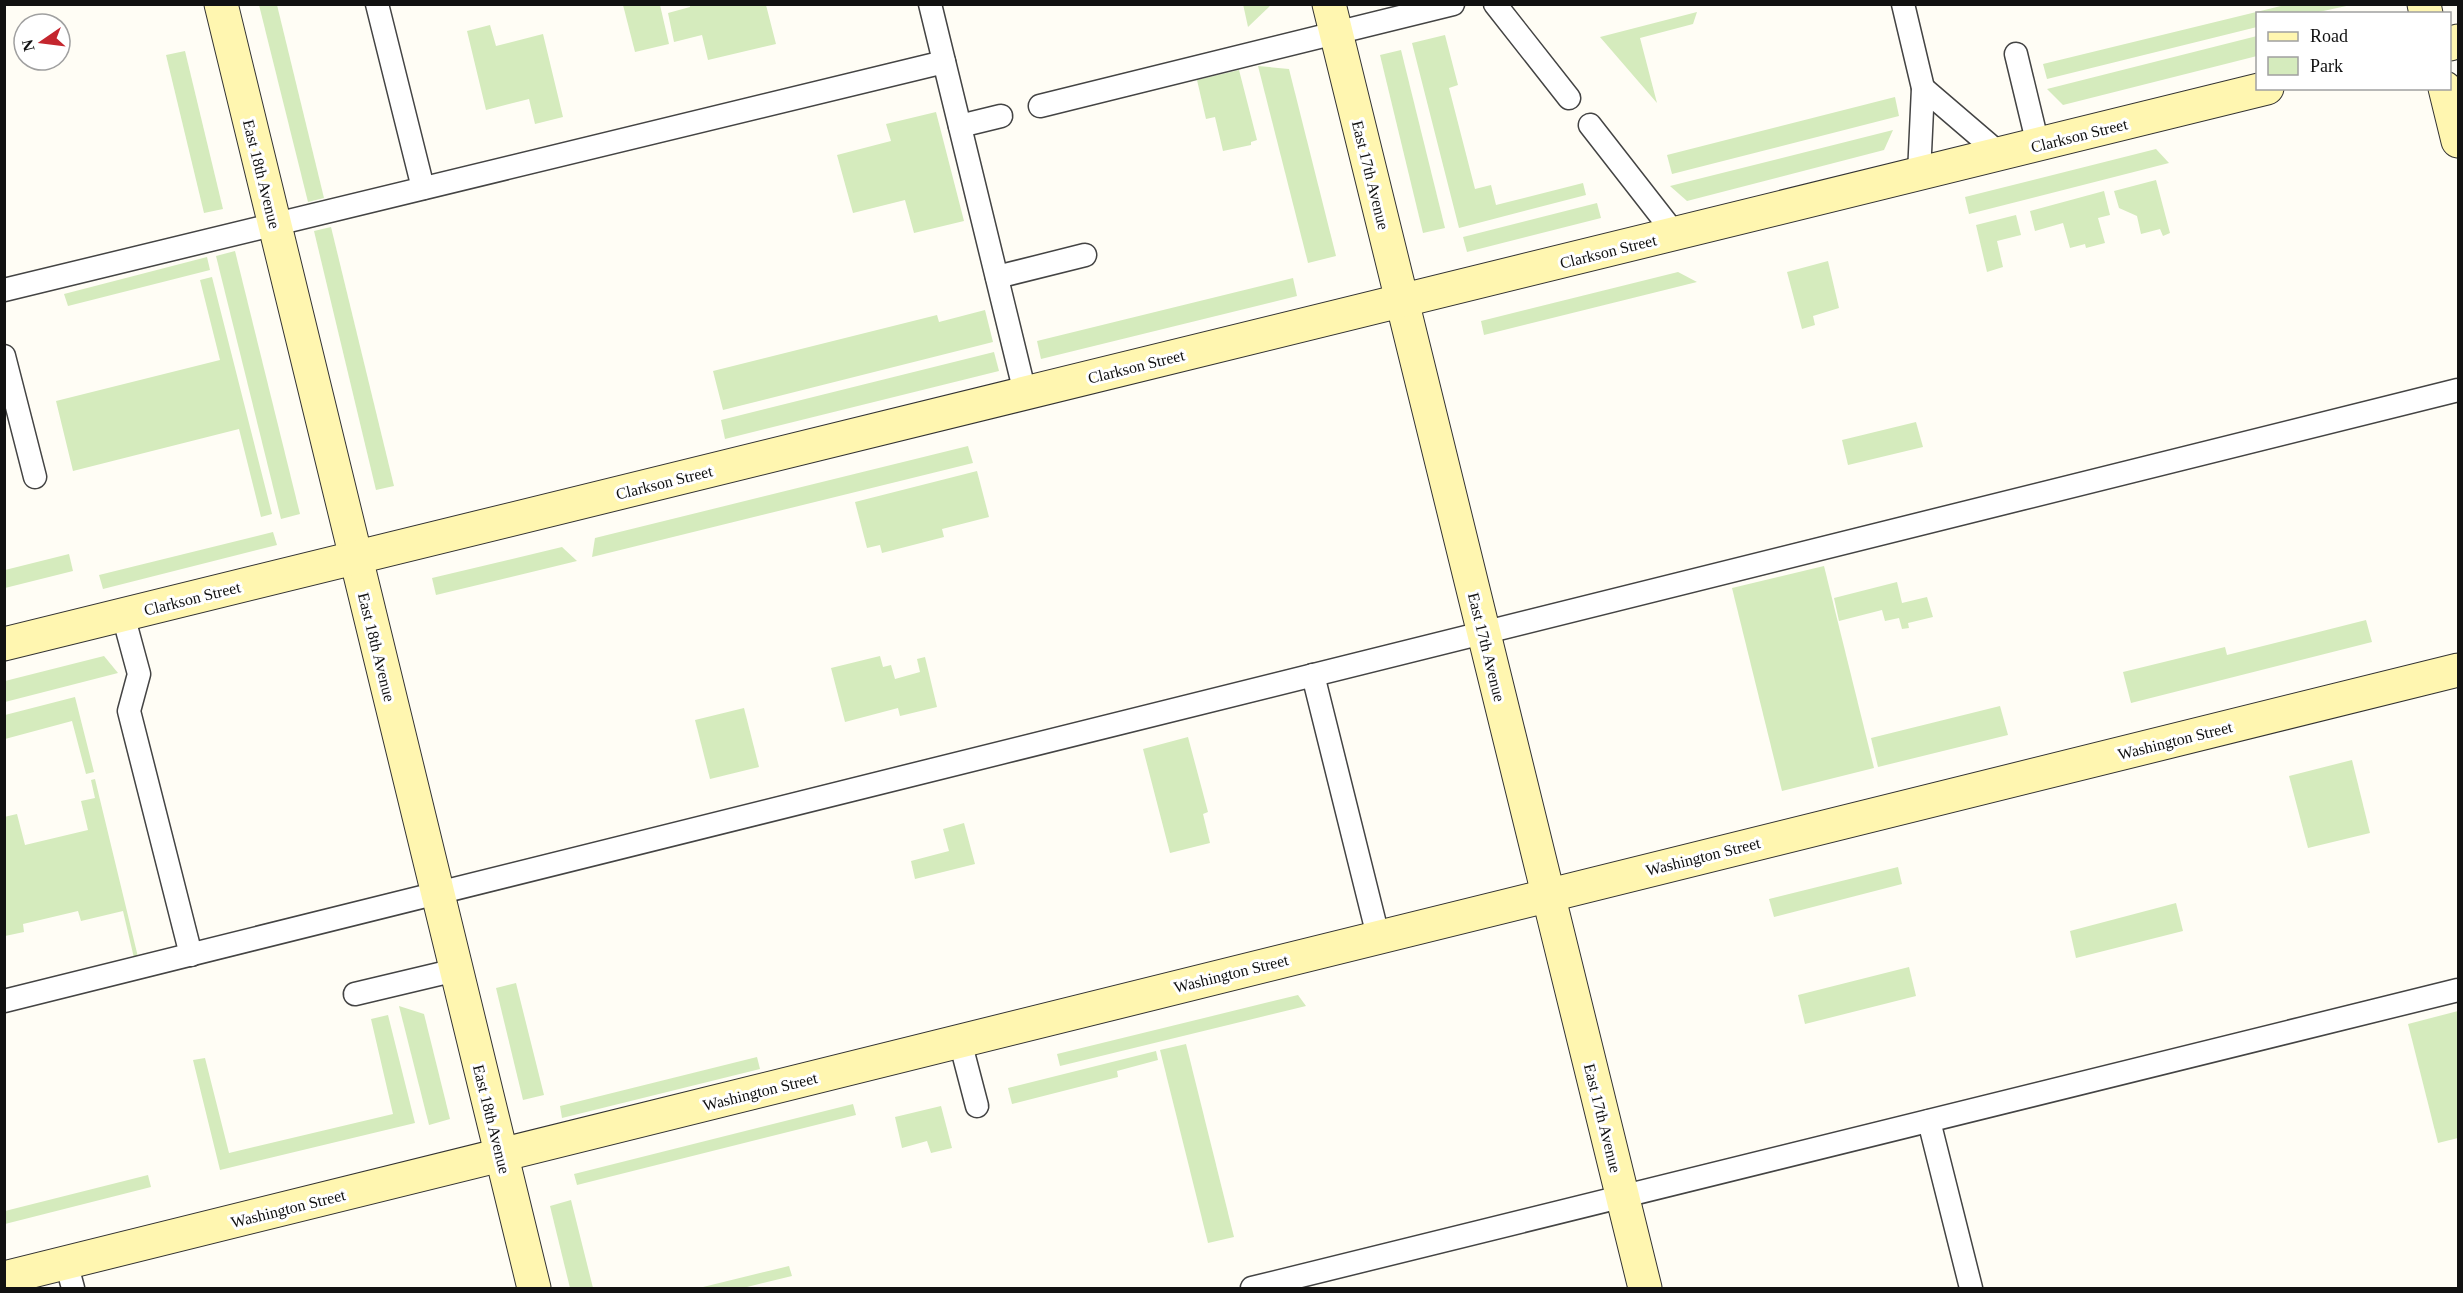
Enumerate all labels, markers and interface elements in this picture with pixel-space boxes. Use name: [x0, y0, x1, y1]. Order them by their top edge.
north arrow: [12, 12, 72, 72]
legend: [2256, 12, 2451, 90]
text: Road: [2310, 26, 2348, 46]
text: N: [18, 37, 38, 53]
text: Park: [2310, 56, 2343, 76]
street label: Clarkson Street: [2029, 115, 2130, 156]
street label: East 18th Avenue: [240, 118, 283, 230]
street label: East 17th Avenue: [1349, 119, 1392, 231]
street label: Clarkson Street: [1558, 231, 1659, 272]
street label: Clarkson Street: [1086, 346, 1187, 387]
street label: Clarkson Street: [614, 462, 715, 503]
street label: Clarkson Street: [142, 578, 243, 619]
street label: East 18th Avenue: [355, 591, 398, 703]
street label: East 17th Avenue: [1465, 591, 1508, 703]
street label: Washington Street: [2116, 718, 2235, 764]
street label: Washington Street: [1644, 834, 1763, 880]
street label: Washington Street: [1172, 951, 1291, 997]
street label: East 17th Avenue: [1581, 1062, 1624, 1174]
street label: East 18th Avenue: [470, 1063, 513, 1175]
street label: Washington Street: [701, 1069, 820, 1115]
street label: Washington Street: [229, 1186, 348, 1232]

